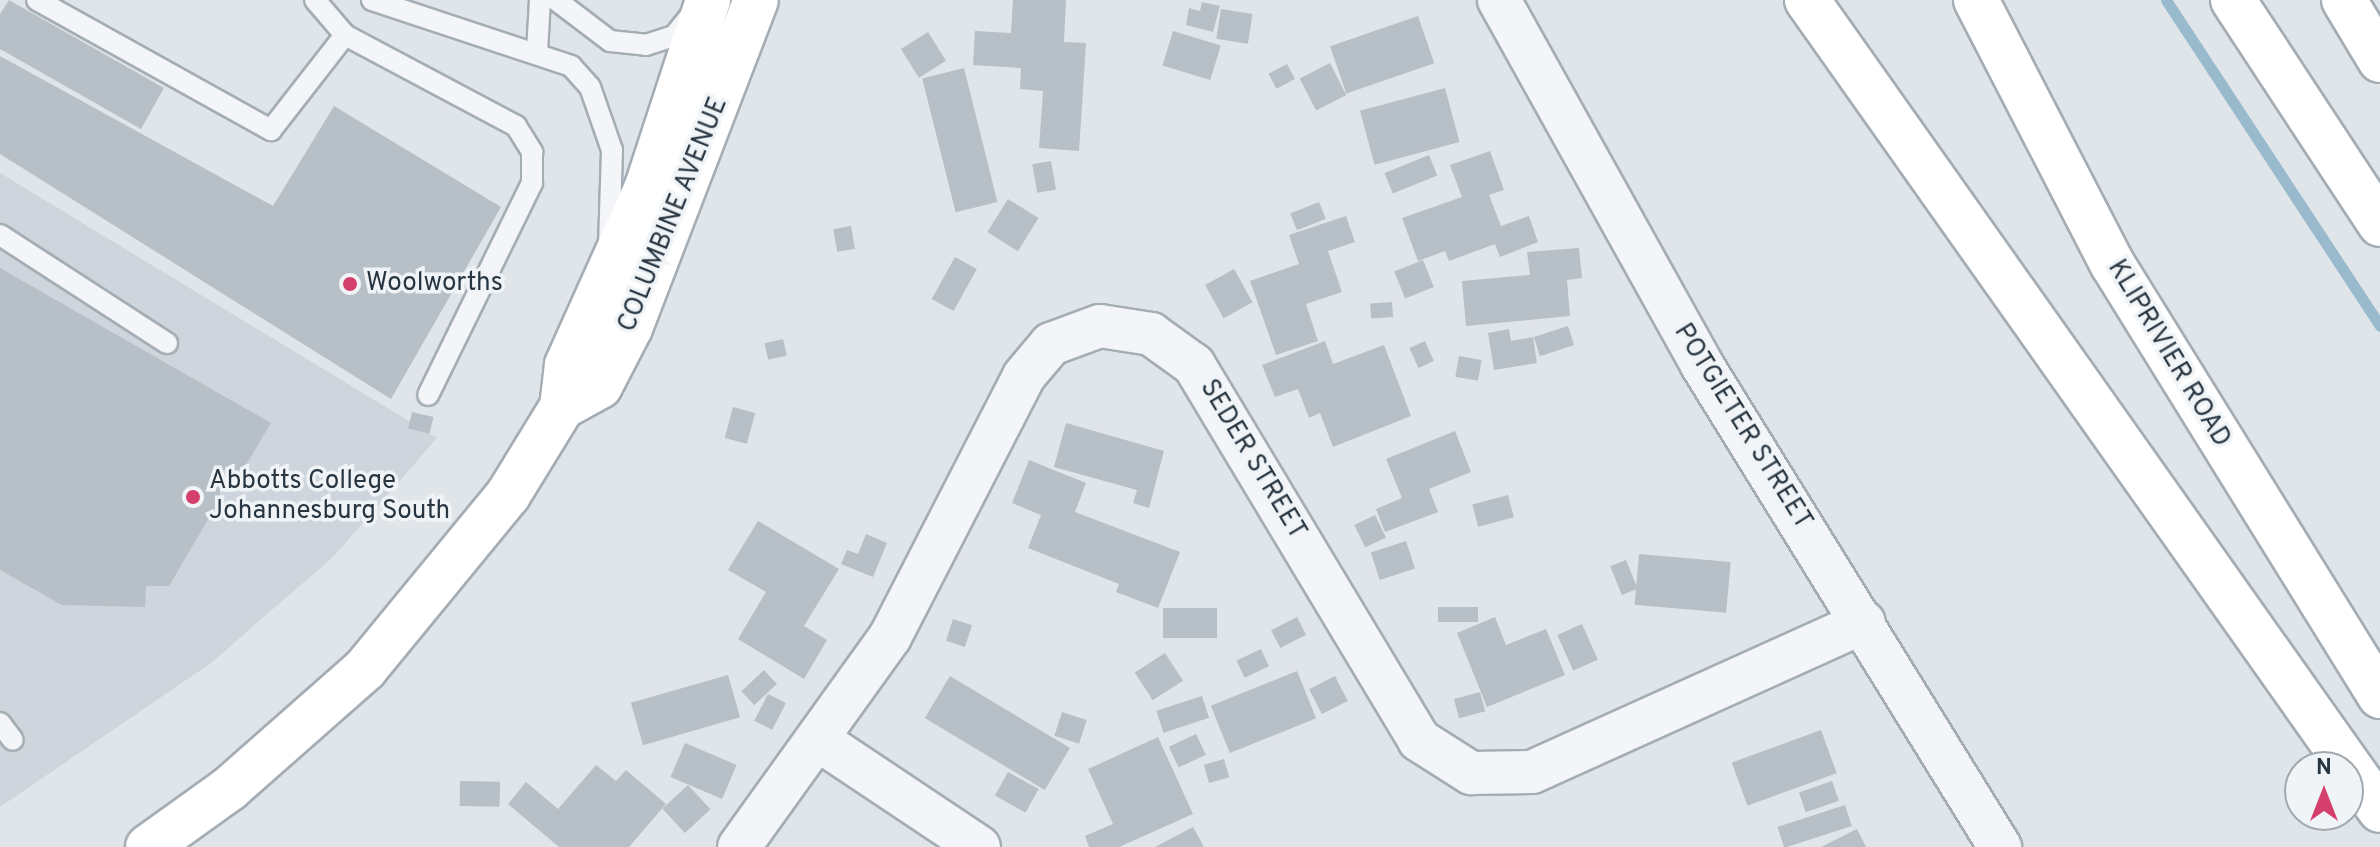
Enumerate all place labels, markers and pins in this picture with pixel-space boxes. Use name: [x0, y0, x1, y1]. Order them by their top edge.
place label: Woolworths: [366, 268, 503, 300]
marker: Woolworths: [341, 275, 359, 293]
place label: Abbotts College Johannesburg South: [209, 466, 450, 528]
marker: Abbotts College Johannesburg South: [184, 488, 202, 506]

